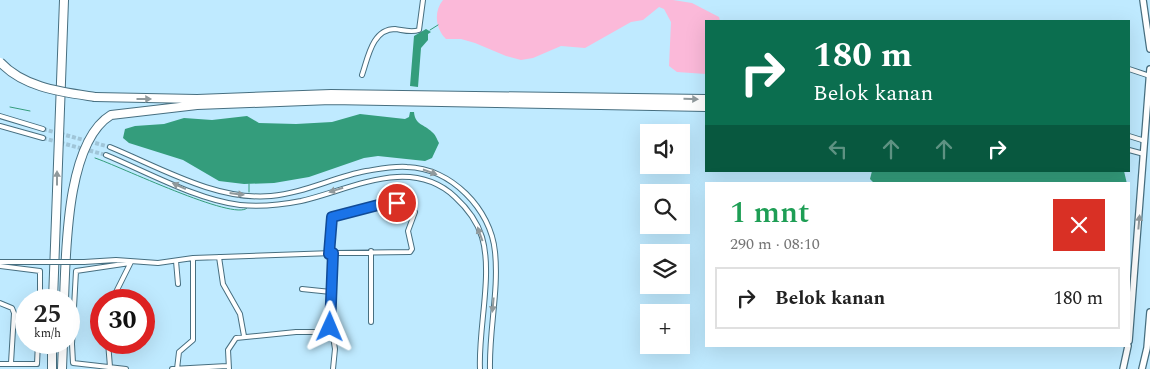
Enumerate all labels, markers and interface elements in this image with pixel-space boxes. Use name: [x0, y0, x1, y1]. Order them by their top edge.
text: 180 m: [813, 29, 912, 82]
icon: right: [730, 40, 795, 105]
text: Belok kanan: [813, 77, 933, 110]
one-way arrow: [136, 95, 152, 103]
one-way arrow: [683, 95, 699, 103]
map controls: [640, 124, 690, 354]
button: sound: [640, 124, 690, 174]
icon: left: [824, 135, 852, 163]
icon: ahead: [877, 135, 905, 163]
icon: ahead: [930, 135, 958, 163]
icon: right: [983, 135, 1011, 163]
one-way arrow: [423, 168, 438, 176]
one-way arrow: [53, 170, 61, 186]
one-way arrow: [172, 182, 186, 190]
pin: [376, 182, 418, 224]
button: search: [640, 184, 690, 234]
one-way arrow: [328, 187, 343, 195]
icon: arrive: [383, 189, 411, 217]
one-way arrow: [229, 190, 245, 198]
text: 1 mnt: [730, 190, 809, 236]
button: close: [1053, 199, 1105, 251]
one-way arrow: [1135, 214, 1143, 230]
one-way arrow: [476, 226, 484, 241]
text: 290 m · 08:10: [730, 232, 820, 256]
button: layers: [640, 244, 690, 294]
icon: right: [732, 284, 760, 312]
text: Belok kanan: [775, 284, 885, 313]
text: 180 m: [1053, 284, 1103, 313]
speed limit sign: 30: [90, 289, 155, 354]
text: 25: [33, 296, 62, 334]
one-way arrow: [489, 297, 497, 313]
position arrow: [303, 300, 355, 352]
button: +: [640, 304, 690, 354]
text: km/h: [34, 324, 61, 343]

